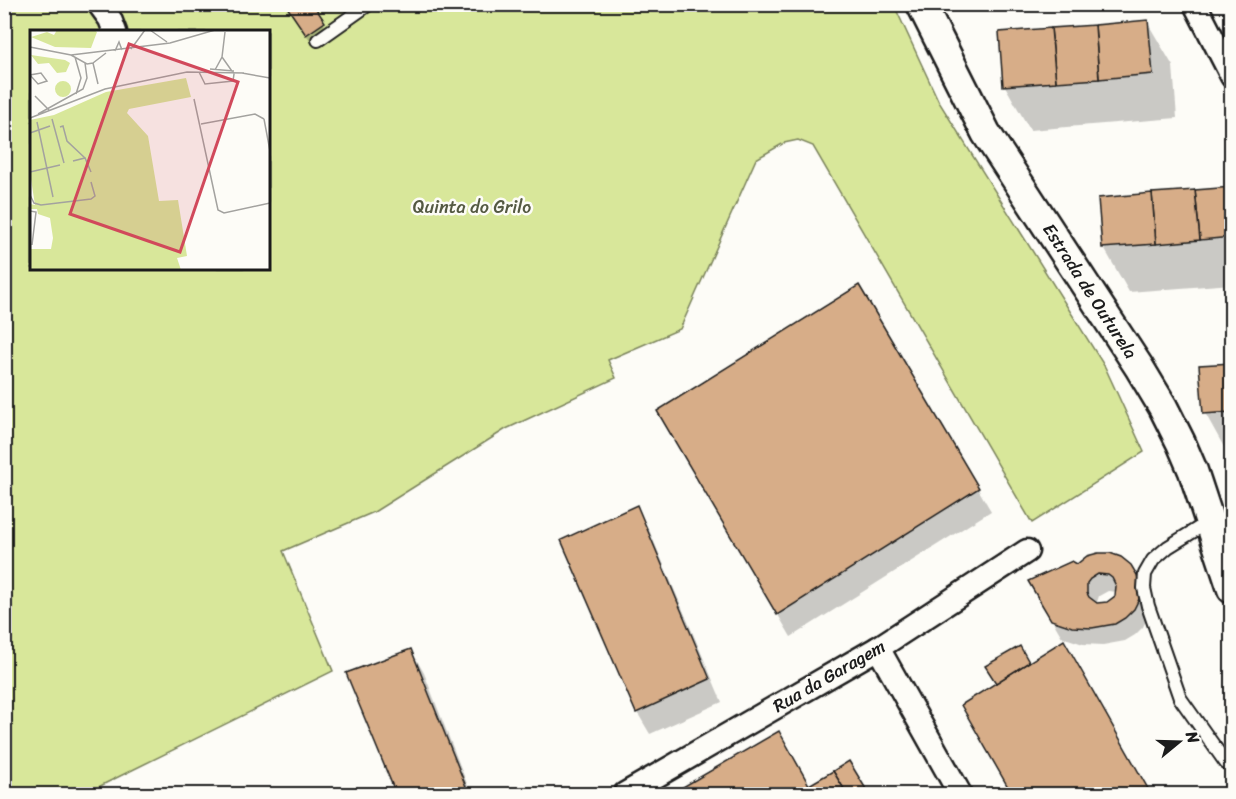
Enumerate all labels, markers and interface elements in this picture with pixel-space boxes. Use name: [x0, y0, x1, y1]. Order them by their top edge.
inset map: [30, 30, 270, 270]
park label: Quinta do Grilo: [413, 191, 531, 223]
street label: Estrada de Outurela: [1034, 216, 1146, 366]
street label: Rua da Garagem: [767, 631, 892, 721]
north arrow: [1149, 712, 1209, 772]
text: N: [1177, 726, 1209, 748]

